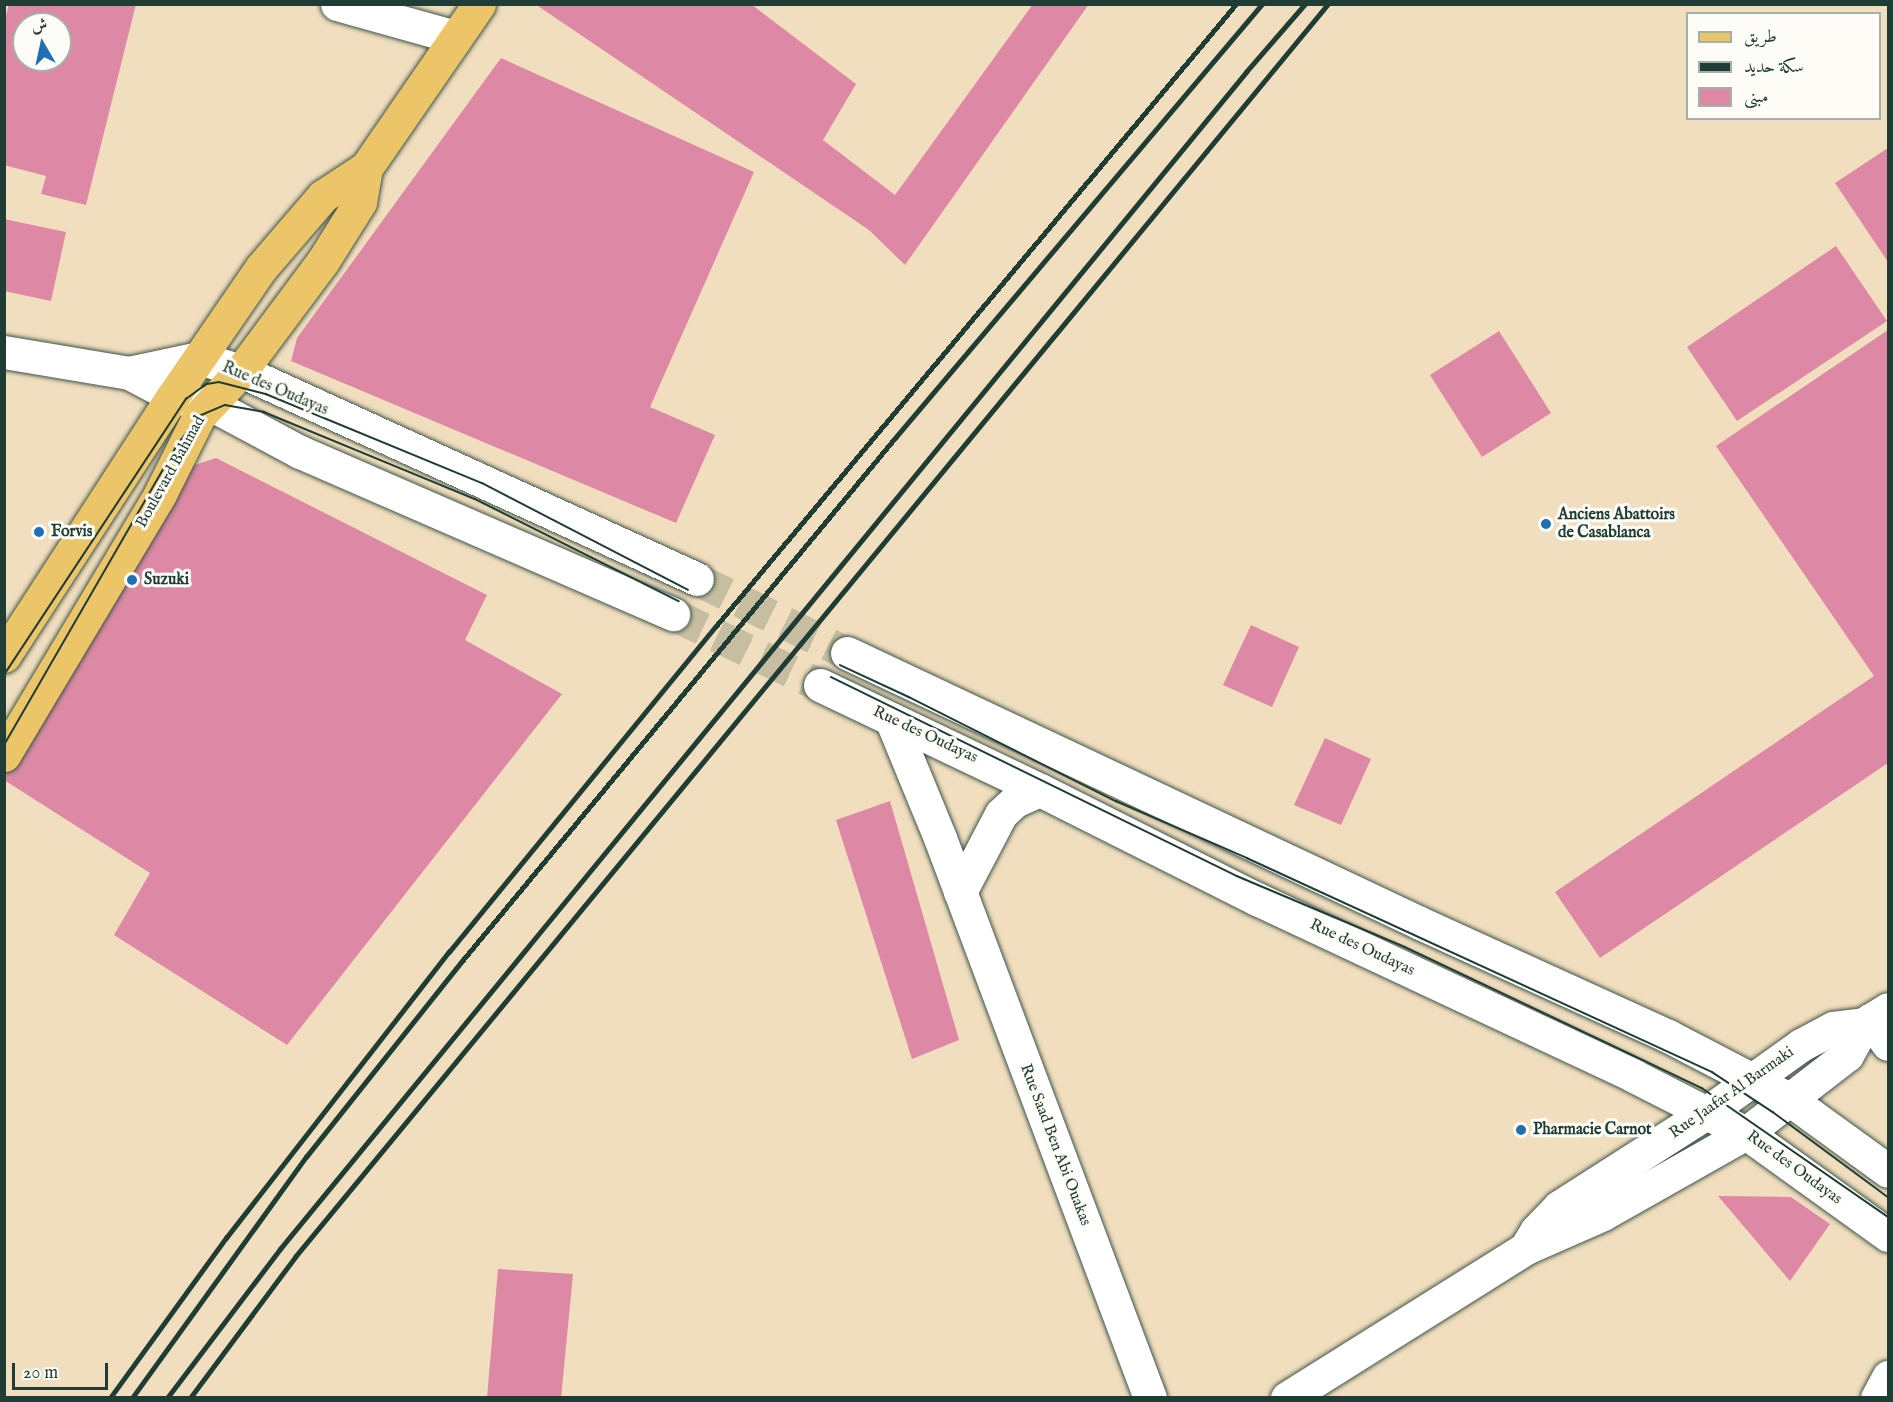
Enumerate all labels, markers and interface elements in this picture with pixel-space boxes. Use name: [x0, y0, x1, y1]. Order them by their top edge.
north arrow: [12, 12, 72, 72]
legend: [1686, 12, 1881, 120]
text: ش: [30, 15, 49, 37]
text: طريق: [1744, 26, 1777, 49]
text: سكة حديد: [1744, 56, 1804, 79]
text: مبنى: [1744, 86, 1769, 109]
street label: Rue des Oudayas: [219, 358, 331, 420]
street label: Boulevard Bahmad: [132, 413, 210, 531]
place label: Anciens Abattoirs de Casablanca: [1558, 505, 1675, 543]
marker: Anciens Abattoirs de Casablanca: [1539, 517, 1553, 531]
place label: Forvis: [51, 522, 92, 542]
marker: Forvis: [32, 525, 46, 539]
place label: Suzuki: [144, 570, 189, 590]
marker: Suzuki: [125, 573, 139, 587]
street label: Rue des Oudayas: [870, 702, 980, 768]
street label: Rue des Oudayas: [1307, 915, 1417, 981]
street label: Rue Jaafar Al Barmaki: [1666, 1043, 1798, 1143]
street label: Rue Saad Ben Abi Ouakas: [1015, 1061, 1095, 1229]
place label: Pharmacie Carnot: [1533, 1120, 1652, 1140]
marker: Pharmacie Carnot: [1514, 1123, 1528, 1137]
street label: Rue des Oudayas: [1743, 1127, 1845, 1209]
scale bar: [15, 1351, 111, 1389]
text: 20 m: [23, 1362, 58, 1385]

